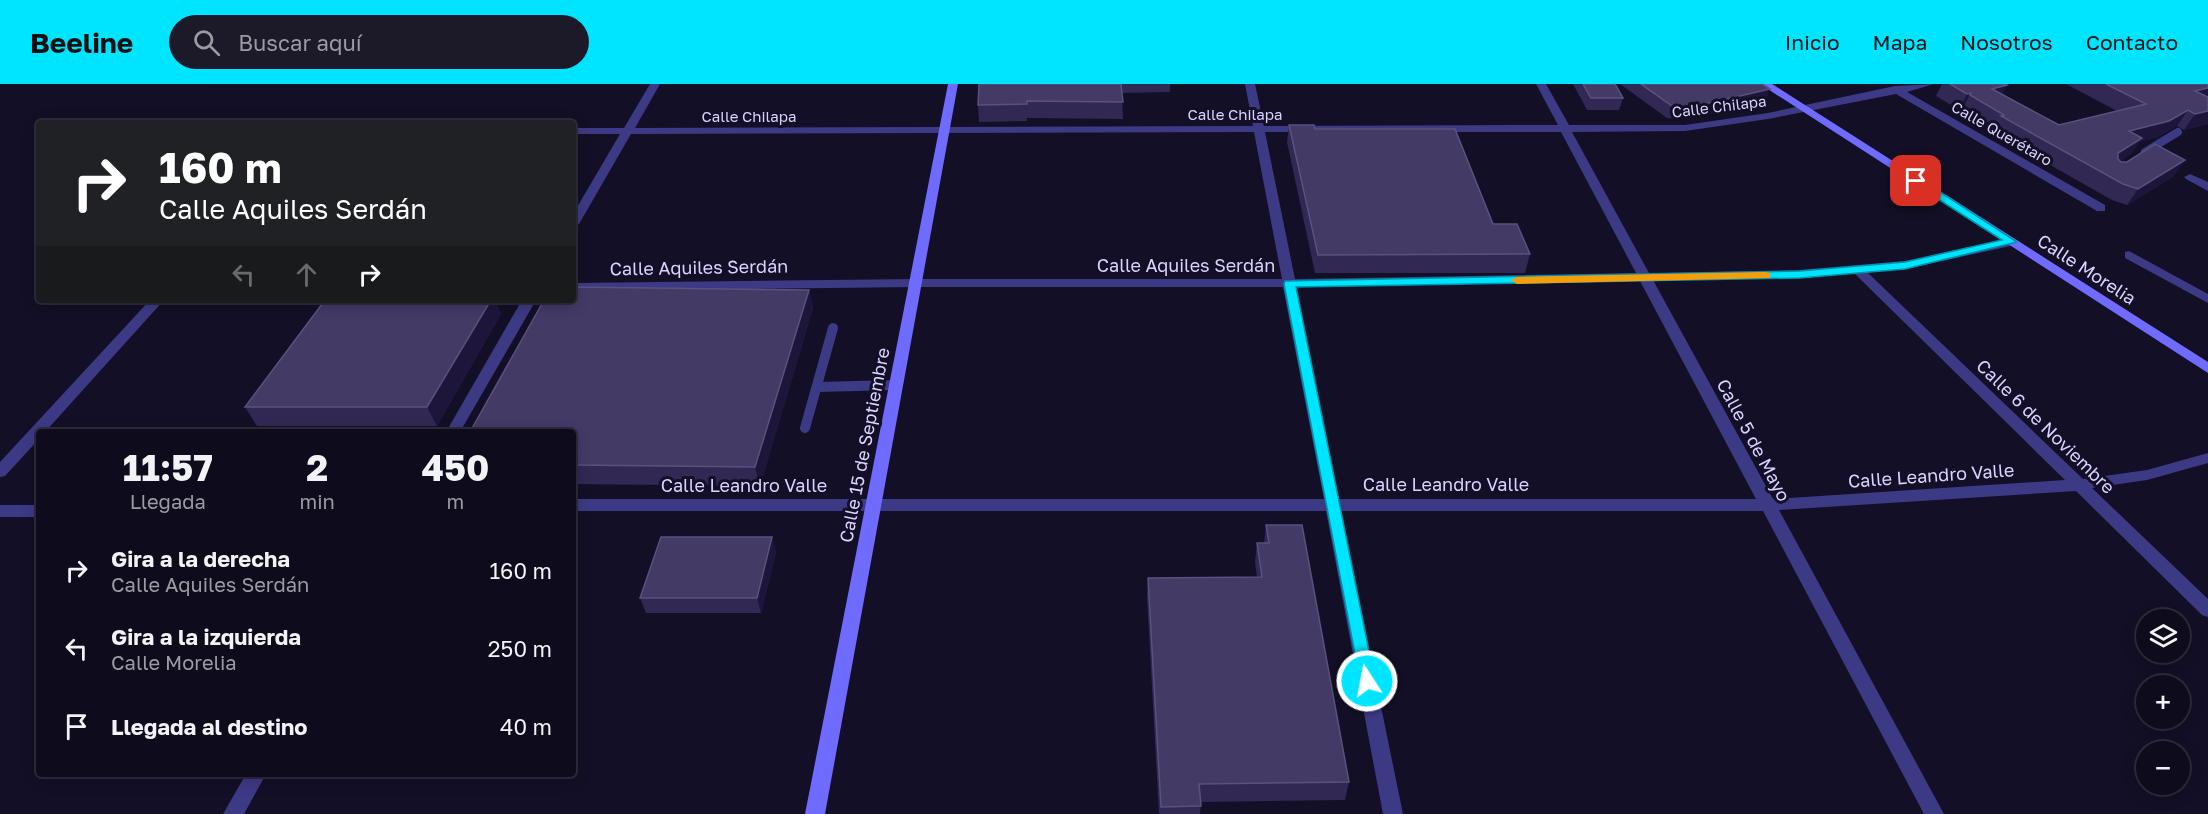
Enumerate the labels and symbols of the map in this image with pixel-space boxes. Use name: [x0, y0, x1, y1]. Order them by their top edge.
street label: Calle Chilapa: [1671, 91, 1767, 121]
street label: Calle Querétaro: [1949, 97, 2055, 169]
street label: Calle Chilapa: [1188, 105, 1283, 123]
street label: Calle Chilapa: [702, 107, 797, 125]
pin: [1890, 155, 1941, 206]
street label: Calle Morelia: [2034, 229, 2140, 309]
street label: Calle Aquiles Serdán: [610, 254, 788, 280]
street label: Calle Aquiles Serdán: [1097, 254, 1275, 276]
street label: Calle 15 de Septiembre: [834, 346, 894, 544]
street label: Calle 6 de Noviembre: [1972, 354, 2120, 498]
street label: Calle 5 de Mayo: [1712, 375, 1796, 505]
street label: Calle Leandro Valle: [1847, 458, 2015, 492]
street label: Calle Leandro Valle: [1363, 473, 1529, 495]
street label: Calle Leandro Valle: [661, 474, 827, 496]
position arrow: [1335, 649, 1399, 713]

